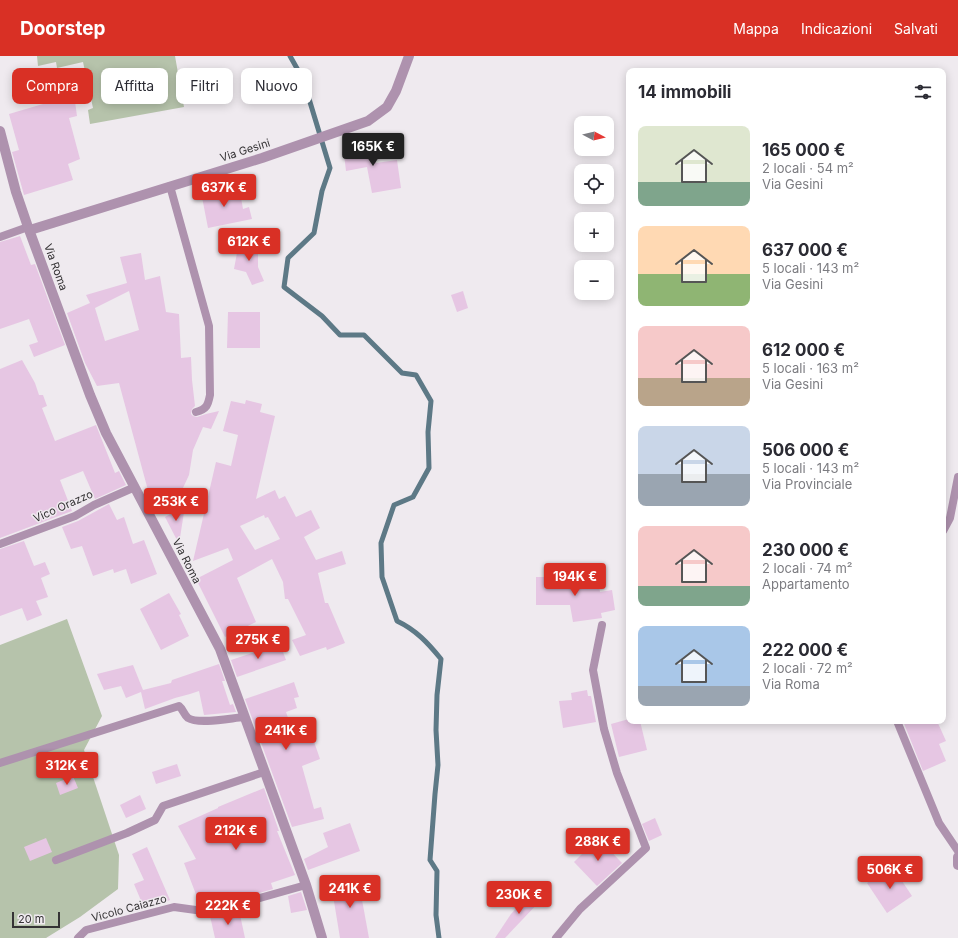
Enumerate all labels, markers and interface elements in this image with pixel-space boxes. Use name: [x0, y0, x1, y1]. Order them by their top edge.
text: Doorstep: [20, 17, 105, 40]
text: Mappa: [733, 20, 779, 37]
text: Indicazioni: [801, 20, 872, 37]
text: Salvati: [894, 20, 938, 37]
chip: Compra: [12, 68, 93, 104]
chip: Affitta: [101, 68, 168, 104]
chip: Filtri: [176, 68, 233, 104]
chip: Nuovo: [241, 68, 312, 104]
icon: filters: [912, 81, 934, 103]
text: 14 immobili: [638, 82, 731, 102]
north arrow: [574, 116, 614, 156]
map controls: [574, 116, 614, 300]
pin: 165K €: [340, 133, 406, 167]
street label: Via Gesini: [218, 135, 272, 165]
text: 165K €: [351, 138, 395, 154]
text: 165 000 €: [762, 140, 845, 160]
icon: home: [670, 142, 718, 190]
text: 2 locali · 54 m²: [762, 160, 854, 176]
button: locate: [574, 164, 614, 204]
pin: 637K €: [191, 174, 257, 208]
text: Via Gesini: [762, 176, 823, 192]
text: 637K €: [201, 179, 247, 195]
button: +: [574, 212, 614, 252]
pin: 612K €: [216, 228, 282, 262]
text: 612K €: [227, 233, 271, 249]
text: 637 000 €: [762, 240, 848, 260]
street label: Via Roma: [41, 242, 71, 292]
icon: home: [670, 242, 718, 290]
button: −: [574, 260, 614, 300]
text: 5 locali · 143 m²: [762, 260, 859, 276]
text: Via Gesini: [762, 276, 823, 292]
text: 612 000 €: [762, 340, 845, 360]
icon: home: [670, 342, 718, 390]
text: 5 locali · 163 m²: [762, 360, 859, 376]
text: Via Gesini: [762, 376, 823, 392]
text: 506 000 €: [762, 440, 849, 460]
icon: home: [670, 442, 718, 490]
text: 5 locali · 143 m²: [762, 460, 859, 476]
text: Via Provinciale: [762, 476, 852, 492]
street label: Vico Orazzo: [31, 487, 95, 525]
pin: 253K €: [143, 488, 209, 522]
text: 253K €: [153, 493, 199, 509]
street label: Via Roma: [170, 536, 204, 586]
text: 230 000 €: [762, 540, 849, 560]
icon: home: [670, 542, 718, 590]
text: 2 locali · 74 m²: [762, 560, 853, 576]
pin: 194K €: [542, 563, 608, 597]
text: 194K €: [553, 568, 597, 584]
text: Appartamento: [762, 576, 850, 592]
pin: 275K €: [225, 626, 291, 660]
text: 275K €: [235, 631, 281, 647]
text: 222 000 €: [762, 640, 848, 660]
icon: home: [670, 642, 718, 690]
text: 2 locali · 72 m²: [762, 660, 853, 676]
text: Via Roma: [762, 676, 820, 692]
pin: 241K €: [253, 717, 319, 751]
text: 241K €: [264, 722, 308, 738]
pin: 312K €: [34, 752, 100, 786]
text: 312K €: [45, 757, 89, 773]
pin: 212K €: [203, 817, 269, 851]
text: 212K €: [214, 822, 258, 838]
pin: 288K €: [565, 828, 631, 862]
text: 288K €: [575, 833, 621, 849]
pin: 506K €: [857, 856, 923, 890]
text: 506K €: [867, 861, 913, 877]
pin: 241K €: [317, 875, 383, 909]
text: 241K €: [328, 880, 372, 896]
pin: 230K €: [486, 881, 552, 915]
text: 230K €: [496, 886, 542, 902]
street label: Vicolo Caiazzo: [90, 891, 168, 925]
pin: 222K €: [195, 892, 261, 926]
text: 222K €: [205, 897, 251, 913]
scale bar: [12, 910, 60, 929]
text: 20 m: [18, 912, 44, 926]

